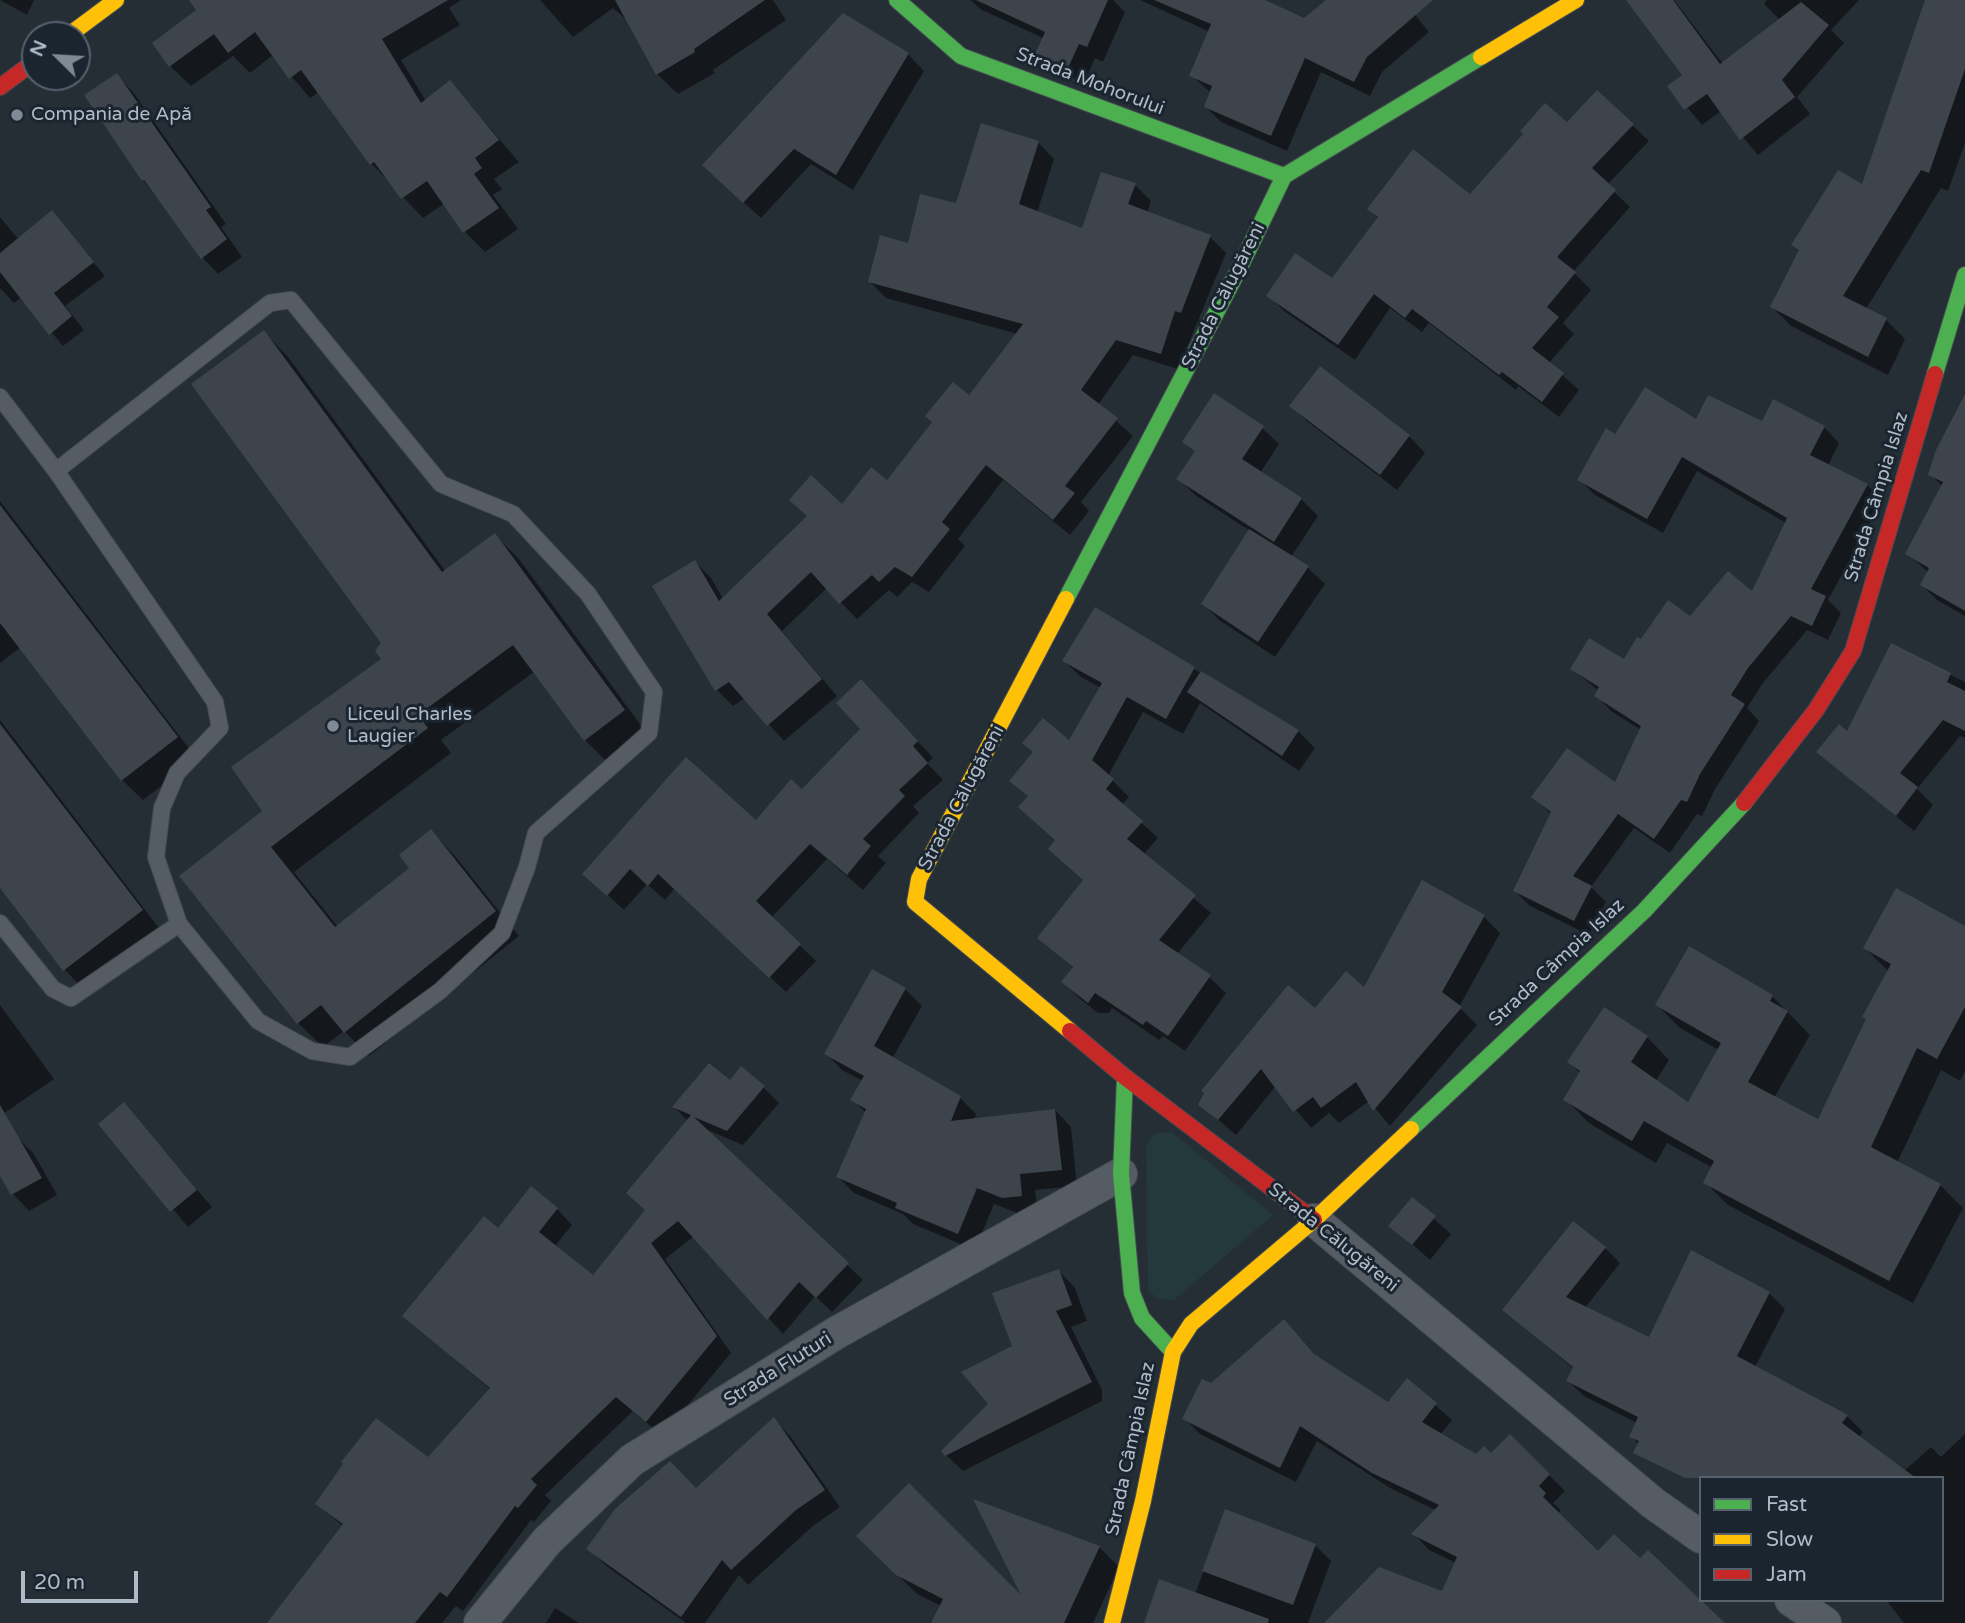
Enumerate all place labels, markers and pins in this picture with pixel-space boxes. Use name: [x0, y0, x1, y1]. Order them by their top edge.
place label: Compania de Apă: [31, 104, 192, 126]
marker: Compania de Apă: [9, 107, 25, 123]
place label: Liceul Charles Laugier: [347, 704, 472, 748]
marker: Liceul Charles Laugier: [325, 718, 341, 734]

